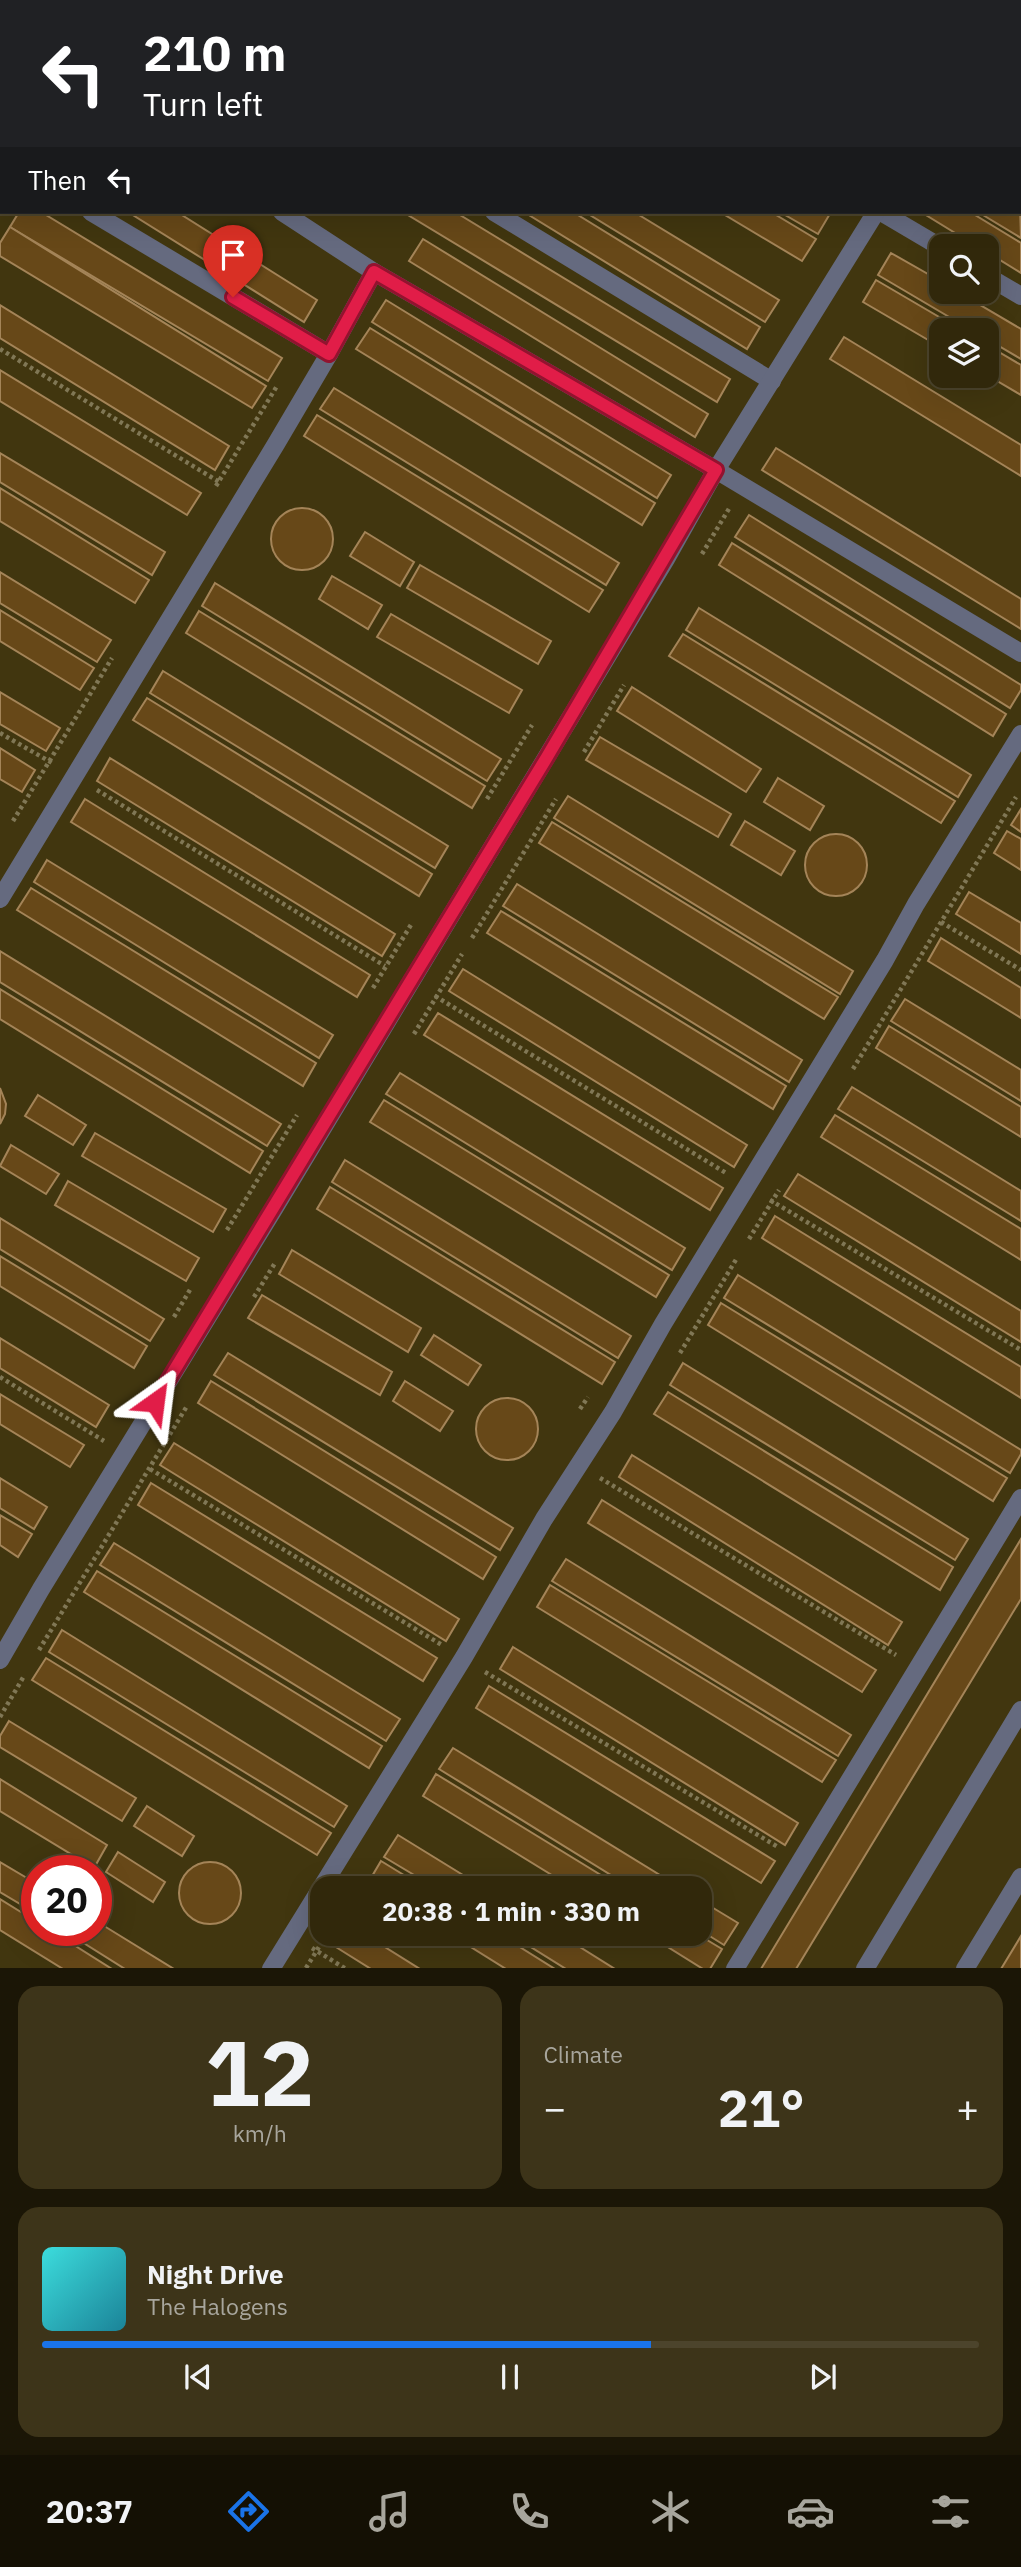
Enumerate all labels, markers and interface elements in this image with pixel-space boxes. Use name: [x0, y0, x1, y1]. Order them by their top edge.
text: 210 m: [143, 21, 287, 84]
icon: left: [28, 28, 119, 119]
text: Turn left: [143, 83, 263, 125]
icon: left: [101, 161, 139, 199]
text: Then: [28, 163, 87, 197]
pin: [203, 225, 263, 297]
map controls: [929, 234, 999, 388]
button: search: [929, 234, 999, 304]
icon: arrive: [214, 236, 252, 274]
button: layers: [929, 318, 999, 388]
position arrow: [118, 1365, 192, 1439]
speed limit sign: 20: [21, 1855, 112, 1946]
text: 20:38 · 1 min · 330 m: [382, 1894, 640, 1928]
text: 12: [205, 2013, 314, 2131]
text: Climate: [544, 2039, 623, 2069]
text: 21°: [718, 2074, 805, 2141]
text: −: [544, 2083, 566, 2132]
text: +: [956, 2083, 979, 2132]
text: km/h: [233, 2118, 287, 2148]
text: Night Drive: [147, 2257, 284, 2291]
text: The Halogens: [147, 2291, 288, 2321]
icon: previous: [179, 2358, 217, 2396]
icon: pause: [491, 2358, 529, 2396]
icon: next: [804, 2358, 842, 2396]
icon: directions: [224, 2487, 273, 2536]
icon: music: [365, 2487, 414, 2536]
icon: phone: [505, 2487, 554, 2536]
icon: climate: [646, 2487, 695, 2536]
icon: car: [786, 2487, 835, 2536]
icon: filters: [926, 2487, 975, 2536]
text: 20:37: [46, 2490, 133, 2532]

